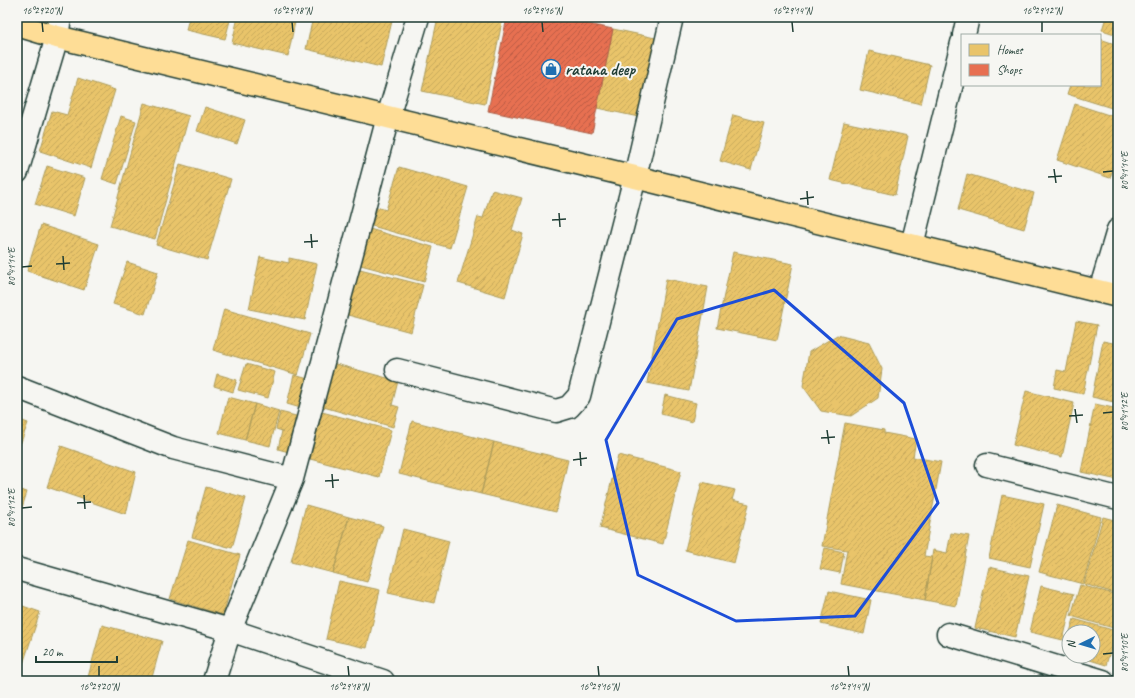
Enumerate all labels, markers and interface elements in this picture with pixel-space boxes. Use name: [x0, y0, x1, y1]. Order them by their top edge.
text: 16°29'20"N: [22, 4, 64, 17]
text: 16°29'18"N: [272, 4, 314, 17]
text: 16°29'16"N: [522, 4, 564, 17]
text: 16°29'14"N: [772, 4, 814, 17]
text: 16°29'12"N: [1022, 4, 1064, 17]
legend: [961, 34, 1101, 86]
text: Homes: [997, 42, 1024, 58]
shop icon: ratana deep: [540, 58, 562, 80]
place label: ratana deep: [565, 59, 636, 80]
text: Shops: [997, 62, 1022, 78]
text: 80°41'14"E: [1118, 150, 1131, 190]
text: 80°41'14"E: [5, 246, 18, 286]
text: 80°41'12"E: [1118, 391, 1131, 431]
text: 80°41'12"E: [5, 487, 18, 527]
north arrow: [1061, 624, 1101, 664]
text: 80°41'10"E: [1118, 632, 1131, 672]
scale bar: [36, 638, 117, 664]
text: N: [1064, 639, 1078, 649]
text: 20 m: [42, 644, 64, 660]
text: 16°29'20"N: [79, 680, 121, 693]
text: 16°29'18"N: [329, 680, 371, 693]
text: 16°29'16"N: [579, 680, 621, 693]
text: 16°29'14"N: [829, 680, 871, 693]

